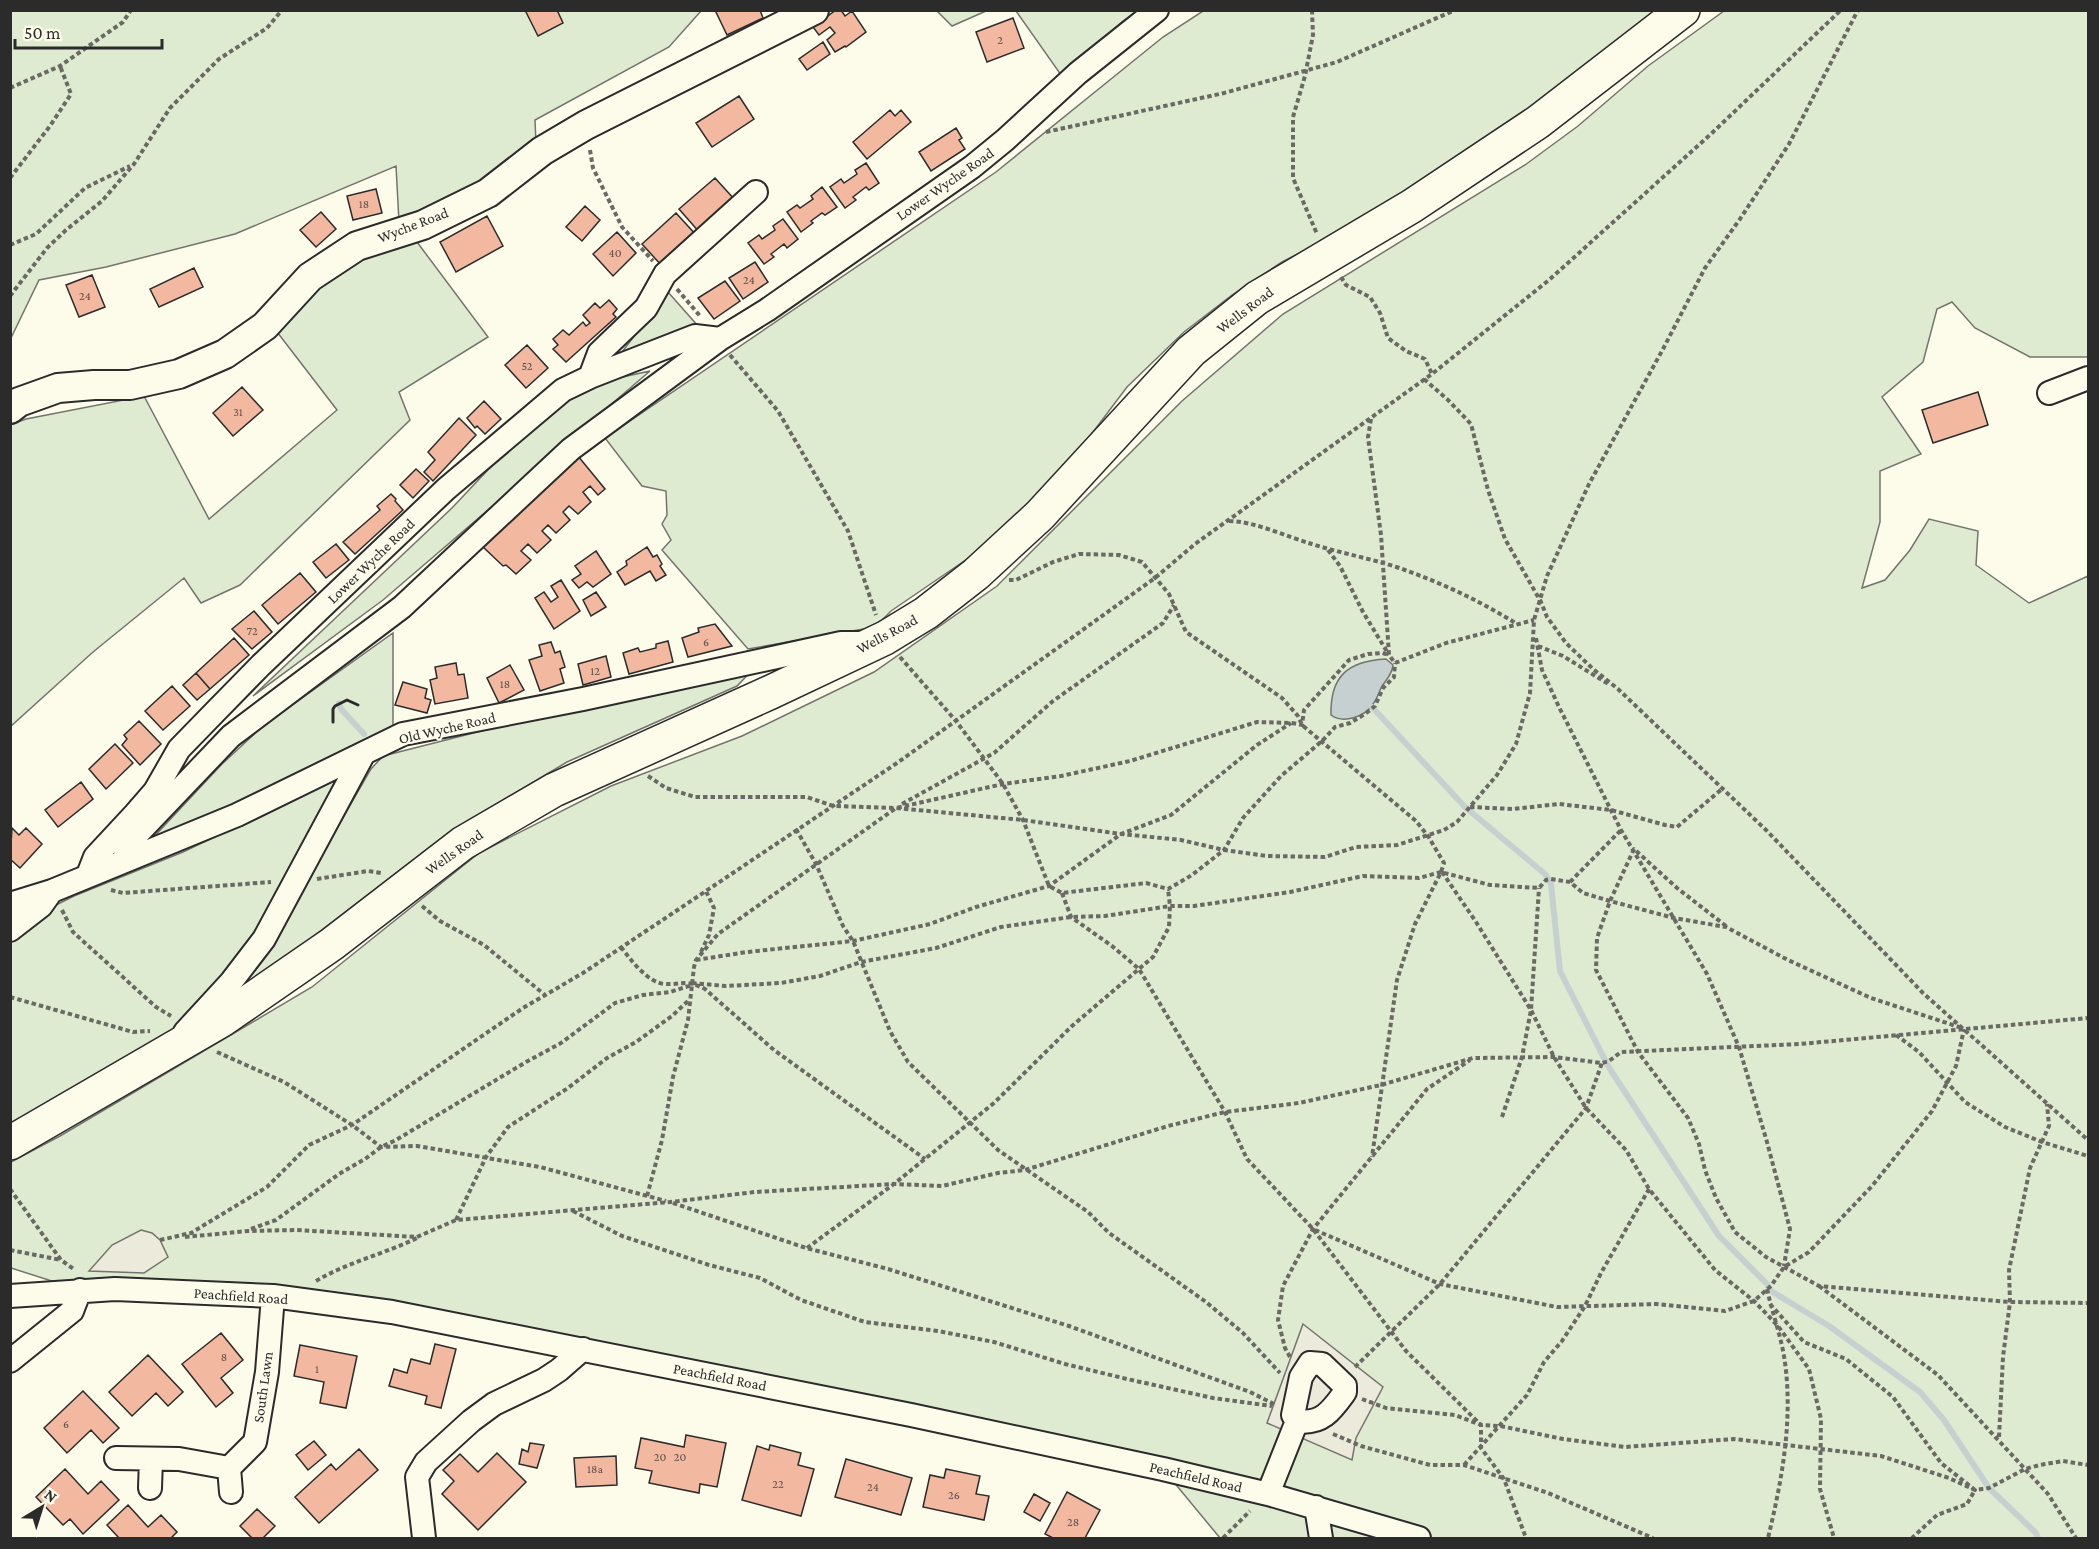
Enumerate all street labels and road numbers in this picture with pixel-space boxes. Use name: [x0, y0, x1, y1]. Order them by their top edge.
street label: Lower Wyche Road: [893, 144, 997, 224]
street label: Wyche Road: [375, 204, 451, 247]
street label: Wells Road: [1214, 283, 1277, 336]
street label: Lower Wyche Road: [324, 515, 419, 607]
street label: Wells Road: [854, 611, 920, 657]
street label: Old Wyche Road: [397, 709, 497, 748]
street label: Wells Road: [422, 826, 486, 878]
street label: Peachfield Road: [193, 1285, 289, 1307]
street label: South Lawn: [250, 1350, 276, 1424]
street label: Peachfield Road: [672, 1360, 768, 1394]
street label: Peachfield Road: [1148, 1459, 1244, 1495]

